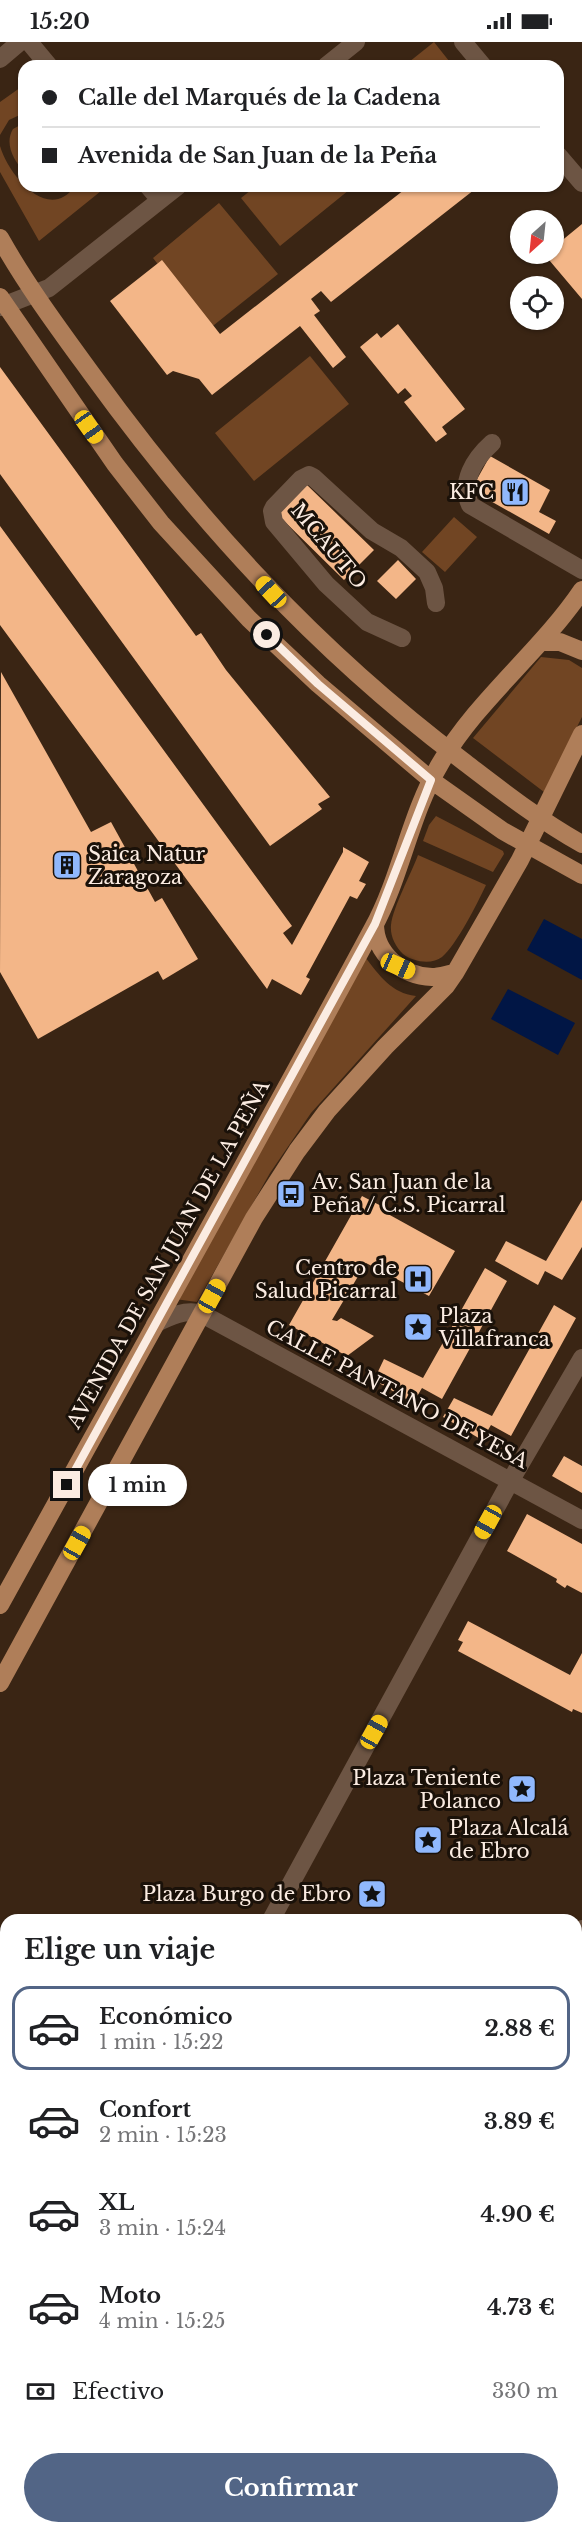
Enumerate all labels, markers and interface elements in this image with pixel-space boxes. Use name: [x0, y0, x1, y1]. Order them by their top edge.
text: 15:20: [30, 8, 90, 35]
text: Calle del Marqués de la Cadena: [78, 84, 441, 111]
text: Avenida de San Juan de la Peña: [78, 142, 437, 169]
north arrow: [510, 210, 564, 264]
map controls: [510, 210, 564, 330]
button: locate: [510, 276, 564, 330]
car: [71, 407, 107, 447]
restaurant icon: KFC: [499, 476, 531, 508]
place label: KFC: [449, 480, 494, 504]
street label: MCAUTO: [286, 498, 372, 594]
car: [252, 573, 290, 611]
route start: [253, 621, 280, 648]
place label: Saica Natur Zaragoza: [88, 842, 205, 889]
building icon: Saica Natur Zaragoza: [51, 849, 83, 881]
car: [378, 950, 418, 982]
street label: AVENIDA DE SAN JUAN DE LA PEÑA: [60, 1074, 275, 1433]
place label: Av. San Juan de la Peña / C.S. Picarral: [311, 1170, 505, 1217]
bus stop icon: Av. San Juan de la Peña / C.S. Picarral: [275, 1178, 307, 1210]
place label: Centro de Salud Picarral: [255, 1256, 397, 1303]
hospital icon: Centro de Salud Picarral: [402, 1263, 434, 1295]
car: [195, 1276, 229, 1316]
place label: Plaza Villafranca: [438, 1304, 551, 1351]
place icon: Plaza Villafranca: [402, 1311, 434, 1343]
street label: CALLE PANTANO DE YESA: [262, 1315, 533, 1474]
callout: 1 min: [88, 1464, 187, 1506]
route end: [53, 1471, 80, 1498]
text: 1 min: [109, 1473, 166, 1497]
car: [471, 1502, 505, 1542]
car: [60, 1523, 94, 1563]
car: [357, 1712, 391, 1752]
place label: Plaza Teniente Polanco: [352, 1766, 501, 1813]
place icon: Plaza Teniente Polanco: [506, 1773, 538, 1805]
place label: Plaza Alcalá de Ebro: [449, 1816, 569, 1863]
place icon: Plaza Alcalá de Ebro: [412, 1824, 444, 1856]
place icon: Plaza Burgo de Ebro: [356, 1878, 388, 1910]
place label: Plaza Burgo de Ebro: [142, 1882, 351, 1906]
text: Elige un viaje: [24, 1933, 215, 1966]
icon: car: [27, 2001, 81, 2055]
text: Económico: [99, 2003, 232, 2030]
text: 2.88 €: [484, 2015, 555, 2042]
text: 1 min · 15:22: [99, 2030, 224, 2054]
icon: car: [27, 2094, 81, 2148]
text: Confort: [99, 2096, 191, 2123]
text: 3.89 €: [484, 2108, 555, 2135]
text: 2 min · 15:23: [99, 2123, 227, 2147]
icon: car: [27, 2187, 81, 2241]
text: XL: [99, 2189, 134, 2216]
text: 4.90 €: [481, 2201, 555, 2228]
text: 3 min · 15:24: [99, 2216, 226, 2240]
icon: car: [27, 2280, 81, 2334]
text: Moto: [99, 2282, 161, 2309]
text: 4.73 €: [487, 2294, 555, 2321]
text: 4 min · 15:25: [99, 2309, 225, 2333]
icon: cash: [24, 2375, 57, 2408]
text: Efectivo: [72, 2378, 164, 2405]
text: 330 m: [492, 2379, 558, 2403]
button: Confirmar: [24, 2453, 558, 2522]

